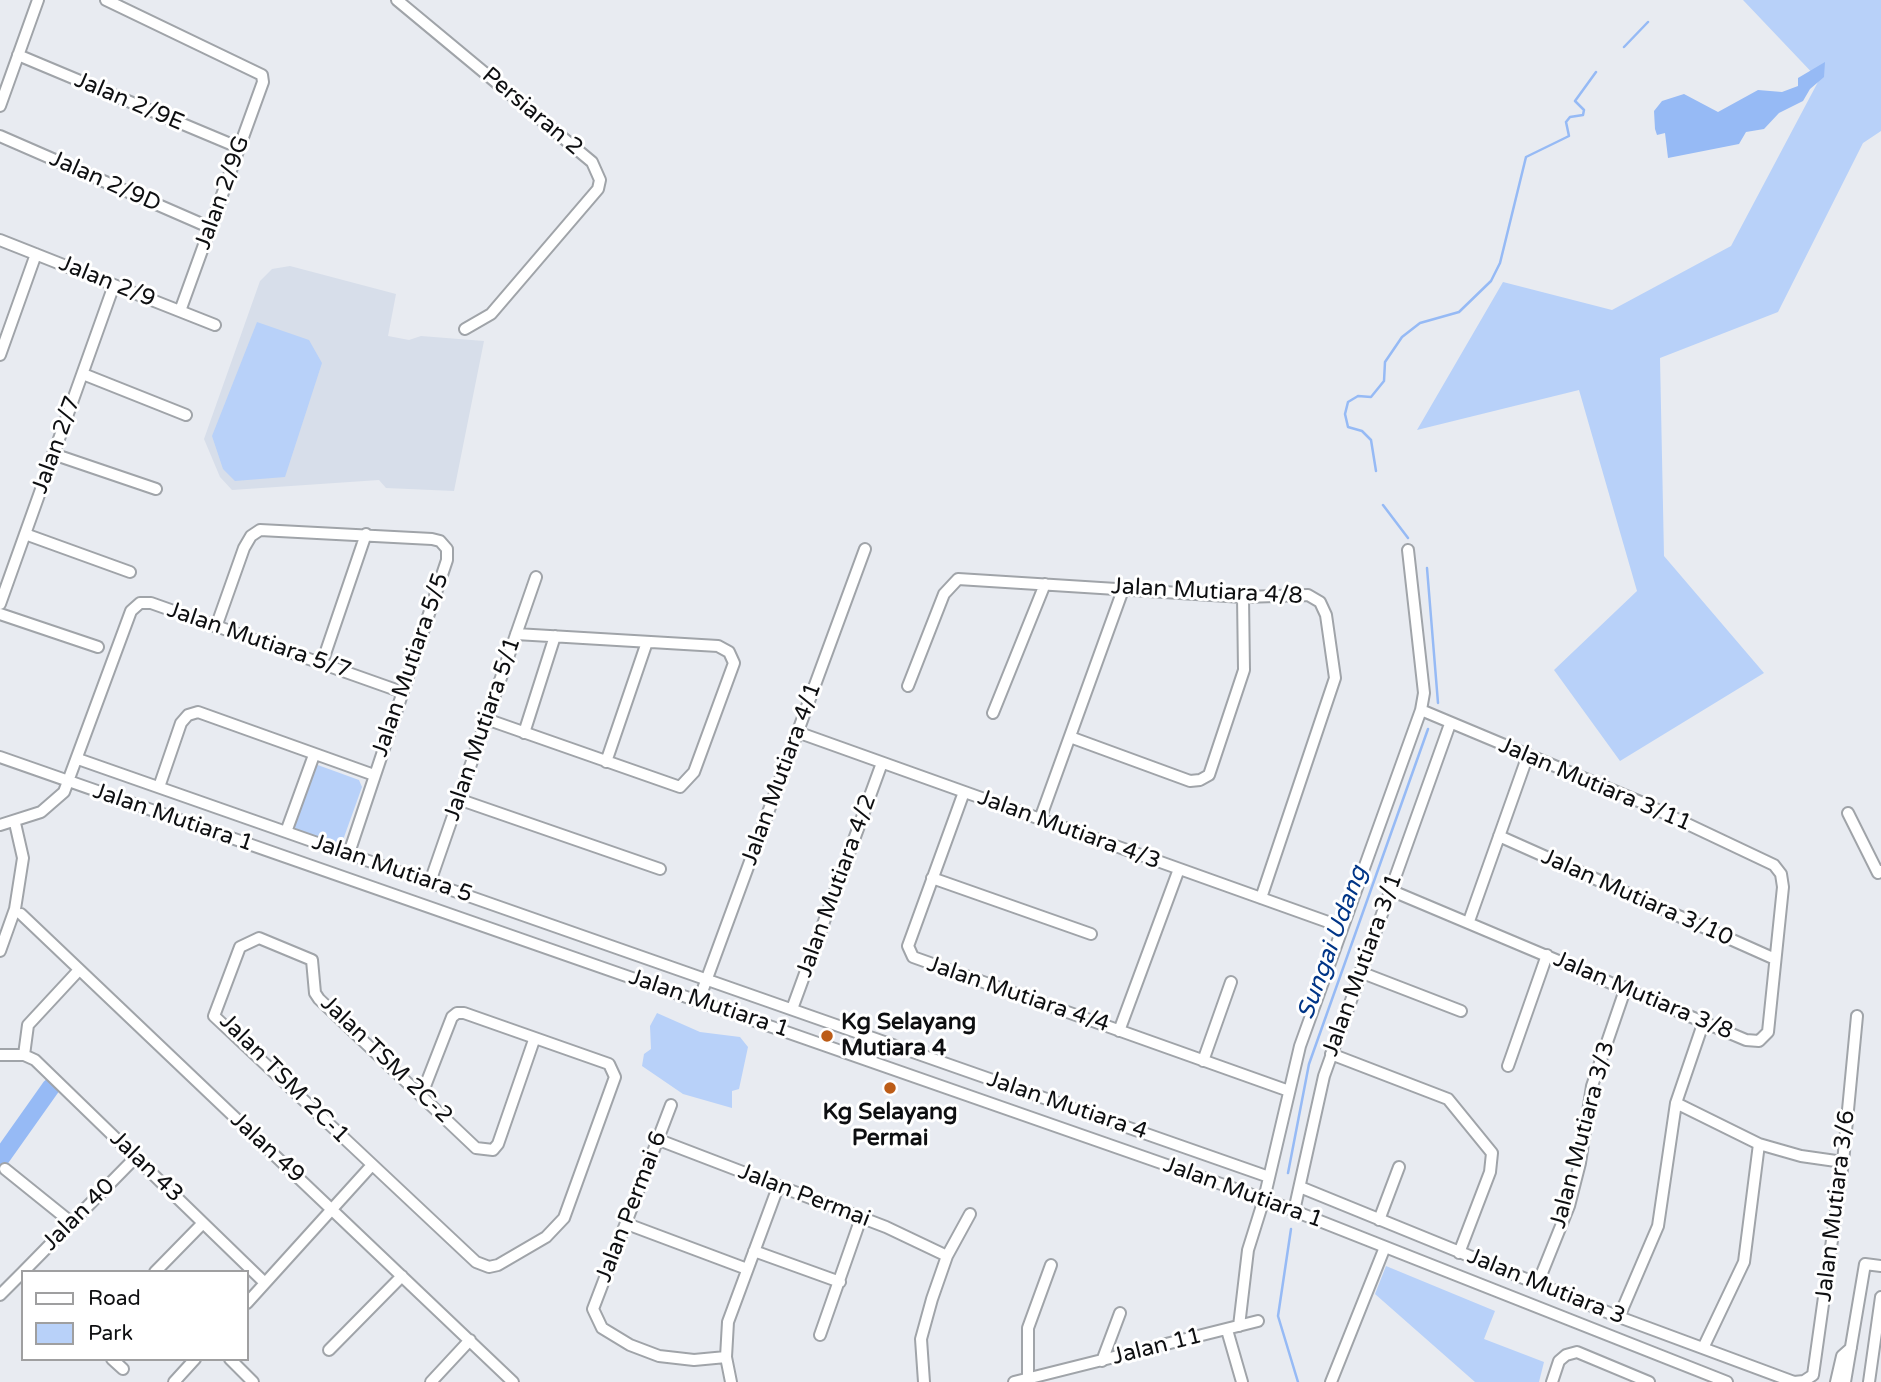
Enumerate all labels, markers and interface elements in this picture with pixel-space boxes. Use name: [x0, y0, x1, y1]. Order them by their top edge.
street label: Persiaran 2: [476, 62, 588, 162]
street label: Jalan 2/9E: [70, 67, 188, 137]
street label: Jalan 2/9G: [190, 132, 256, 254]
street label: Jalan 2/9D: [45, 145, 165, 219]
street label: Jalan 2/9: [55, 250, 159, 314]
street label: Jalan 2/7: [27, 393, 87, 497]
street label: Jalan Mutiara 5/5: [367, 570, 455, 760]
street label: Jalan Mutiara 4/8: [1110, 573, 1304, 611]
street label: Jalan Mutiara 5/7: [163, 597, 355, 685]
street label: Jalan Mutiara 5/1: [439, 634, 527, 824]
street label: Jalan Mutiara 4/1: [736, 679, 828, 869]
street label: Jalan Mutiara 3/11: [1494, 732, 1696, 838]
street label: Jalan Mutiara 1: [89, 778, 257, 858]
street label: Jalan Mutiara 4/3: [974, 784, 1164, 876]
street label: Jalan Mutiara 4/2: [791, 791, 883, 981]
street label: Jalan Mutiara 5: [308, 829, 476, 909]
street label: Jalan Mutiara 3/10: [1537, 843, 1737, 953]
water label: Sungai Udang: [1292, 863, 1374, 1023]
street label: Jalan Mutiara 3/1: [1317, 870, 1409, 1060]
street label: Jalan Mutiara 3/8: [1549, 946, 1737, 1046]
street label: Jalan Mutiara 4/4: [923, 951, 1113, 1039]
street label: Jalan Mutiara 1: [625, 964, 793, 1044]
street label: Jalan TSM 2C-2: [314, 990, 458, 1130]
street label: Jalan TSM 2C-1: [213, 1008, 355, 1150]
place label: Kg Selayang Mutiara 4: [841, 1009, 976, 1063]
marker: Kg Selayang Mutiara 4: [819, 1028, 835, 1044]
street label: Jalan Mutiara 3/3: [1545, 1038, 1621, 1232]
street label: Jalan Mutiara 4: [983, 1066, 1151, 1146]
marker: Kg Selayang Permai: [882, 1080, 898, 1096]
place label: Kg Selayang Permai: [822, 1099, 958, 1153]
street label: Jalan 49: [224, 1107, 310, 1189]
street label: Jalan Mutiara 3/6: [1811, 1109, 1861, 1303]
street label: Jalan 43: [104, 1125, 188, 1209]
street label: Jalan Permai 6: [591, 1128, 673, 1286]
street label: Jalan Mutiara 1: [1159, 1151, 1327, 1235]
street label: Jalan Permai: [734, 1158, 874, 1234]
street label: Jalan 40: [37, 1173, 121, 1257]
street label: Jalan Mutiara 3: [1463, 1243, 1629, 1331]
legend: [21, 1270, 248, 1361]
text: Road: [88, 1286, 141, 1311]
text: Park: [88, 1321, 133, 1346]
street label: Jalan 11: [1109, 1323, 1205, 1371]

